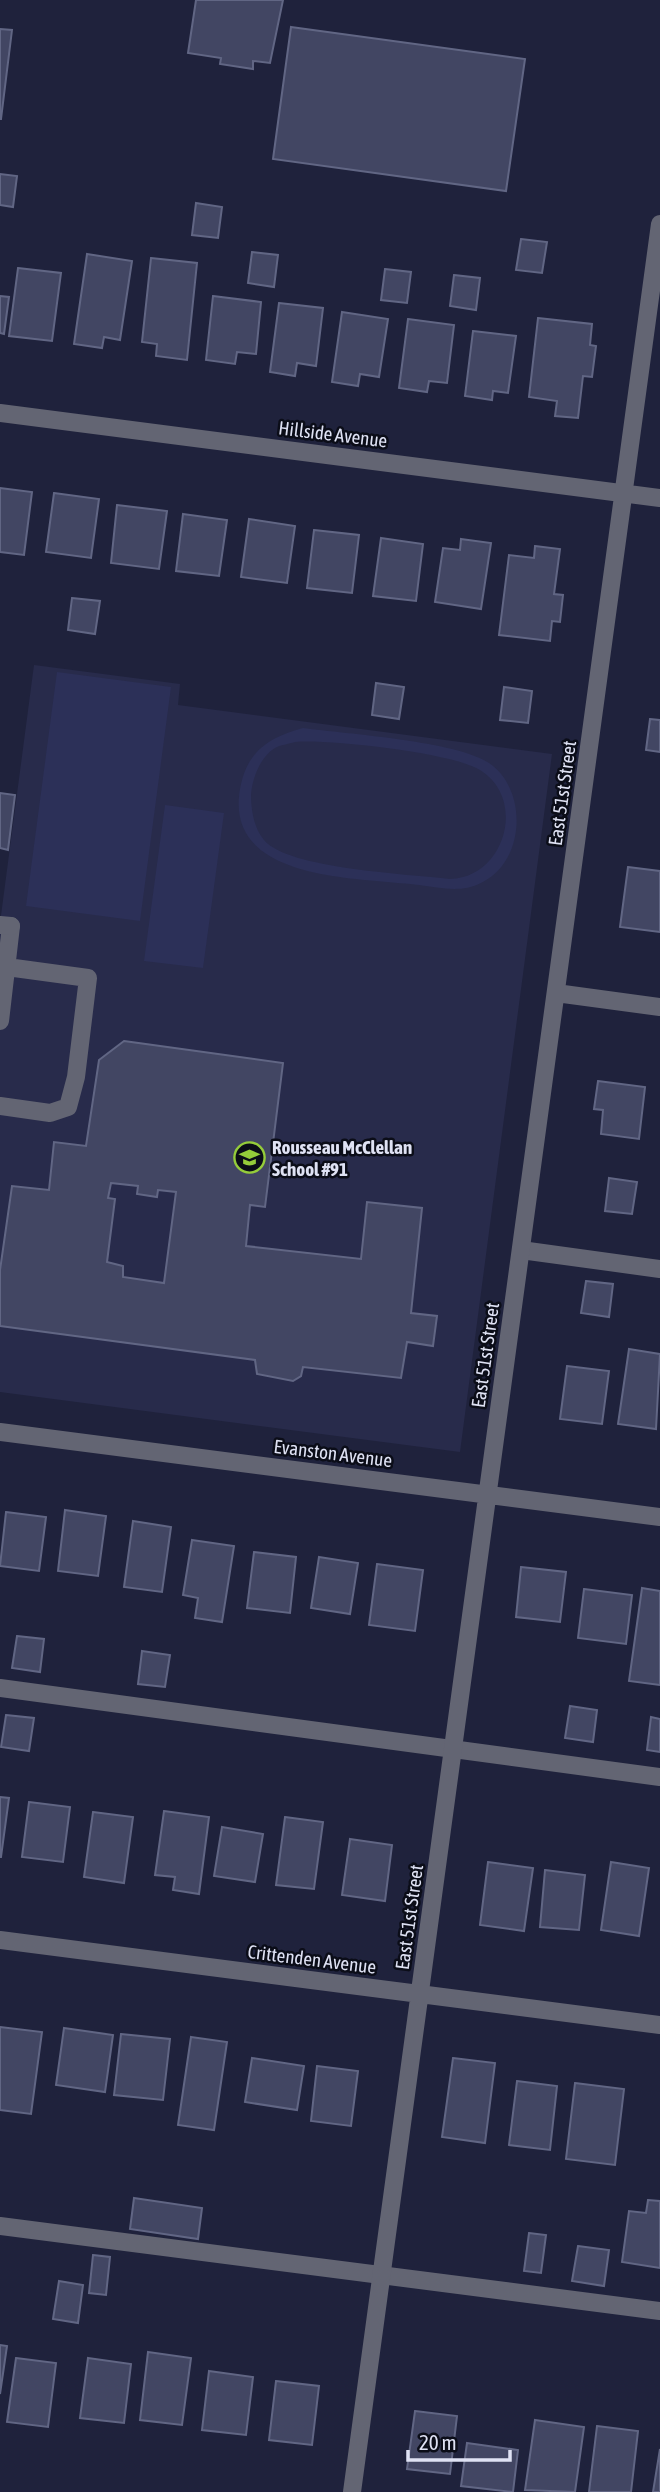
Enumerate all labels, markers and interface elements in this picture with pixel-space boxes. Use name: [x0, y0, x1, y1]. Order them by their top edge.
street label: Hillside Avenue: [277, 416, 389, 452]
street label: East 51st Street: [544, 739, 580, 847]
place label: Rousseau McClellan School #91: [272, 1136, 412, 1180]
school or university icon: Rousseau McClellan School #91: [232, 1141, 266, 1175]
street label: East 51st Street: [467, 1301, 503, 1409]
street label: Evanston Avenue: [273, 1435, 393, 1471]
street label: East 51st Street: [391, 1863, 427, 1971]
street label: Crittenden Avenue: [247, 1940, 377, 1978]
scale bar: [408, 2418, 510, 2462]
text: 20 m: [419, 2430, 457, 2454]

